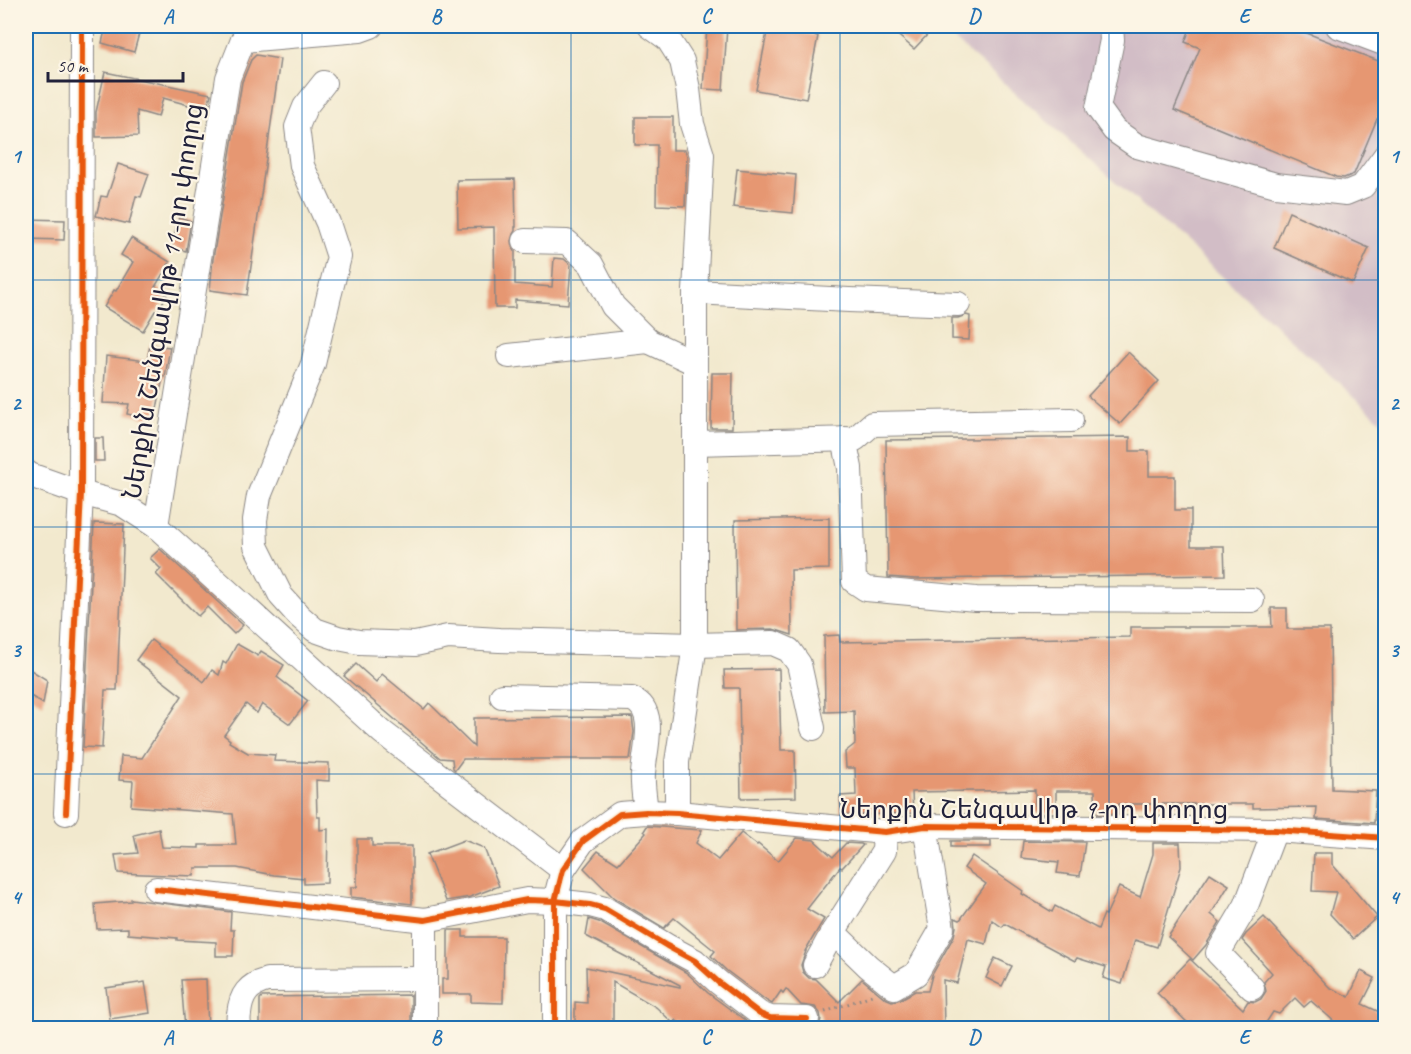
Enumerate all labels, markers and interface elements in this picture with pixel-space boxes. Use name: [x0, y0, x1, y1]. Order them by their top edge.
text: A: [163, 4, 175, 29]
text: B: [431, 4, 443, 29]
text: C: [701, 4, 713, 29]
text: D: [968, 4, 982, 29]
text: E: [1239, 4, 1253, 29]
scale bar: [48, 45, 183, 83]
text: 50 m: [57, 55, 90, 77]
street label: Ներքին Շենգավիթ 11-րդ փողոց: [115, 101, 211, 501]
text: 1: [12, 144, 23, 169]
text: 1: [1390, 144, 1401, 169]
text: 2: [12, 391, 23, 416]
text: 2: [1390, 391, 1401, 416]
text: 3: [12, 638, 23, 663]
text: 3: [1390, 638, 1401, 663]
street label: Ներքին Շենգավիթ 9-րդ փողոց: [840, 793, 1228, 826]
text: 4: [12, 885, 24, 910]
text: 4: [1390, 885, 1402, 910]
text: A: [163, 1025, 175, 1050]
text: B: [431, 1025, 443, 1050]
text: C: [701, 1025, 713, 1050]
text: D: [968, 1025, 982, 1050]
text: E: [1239, 1025, 1253, 1050]

